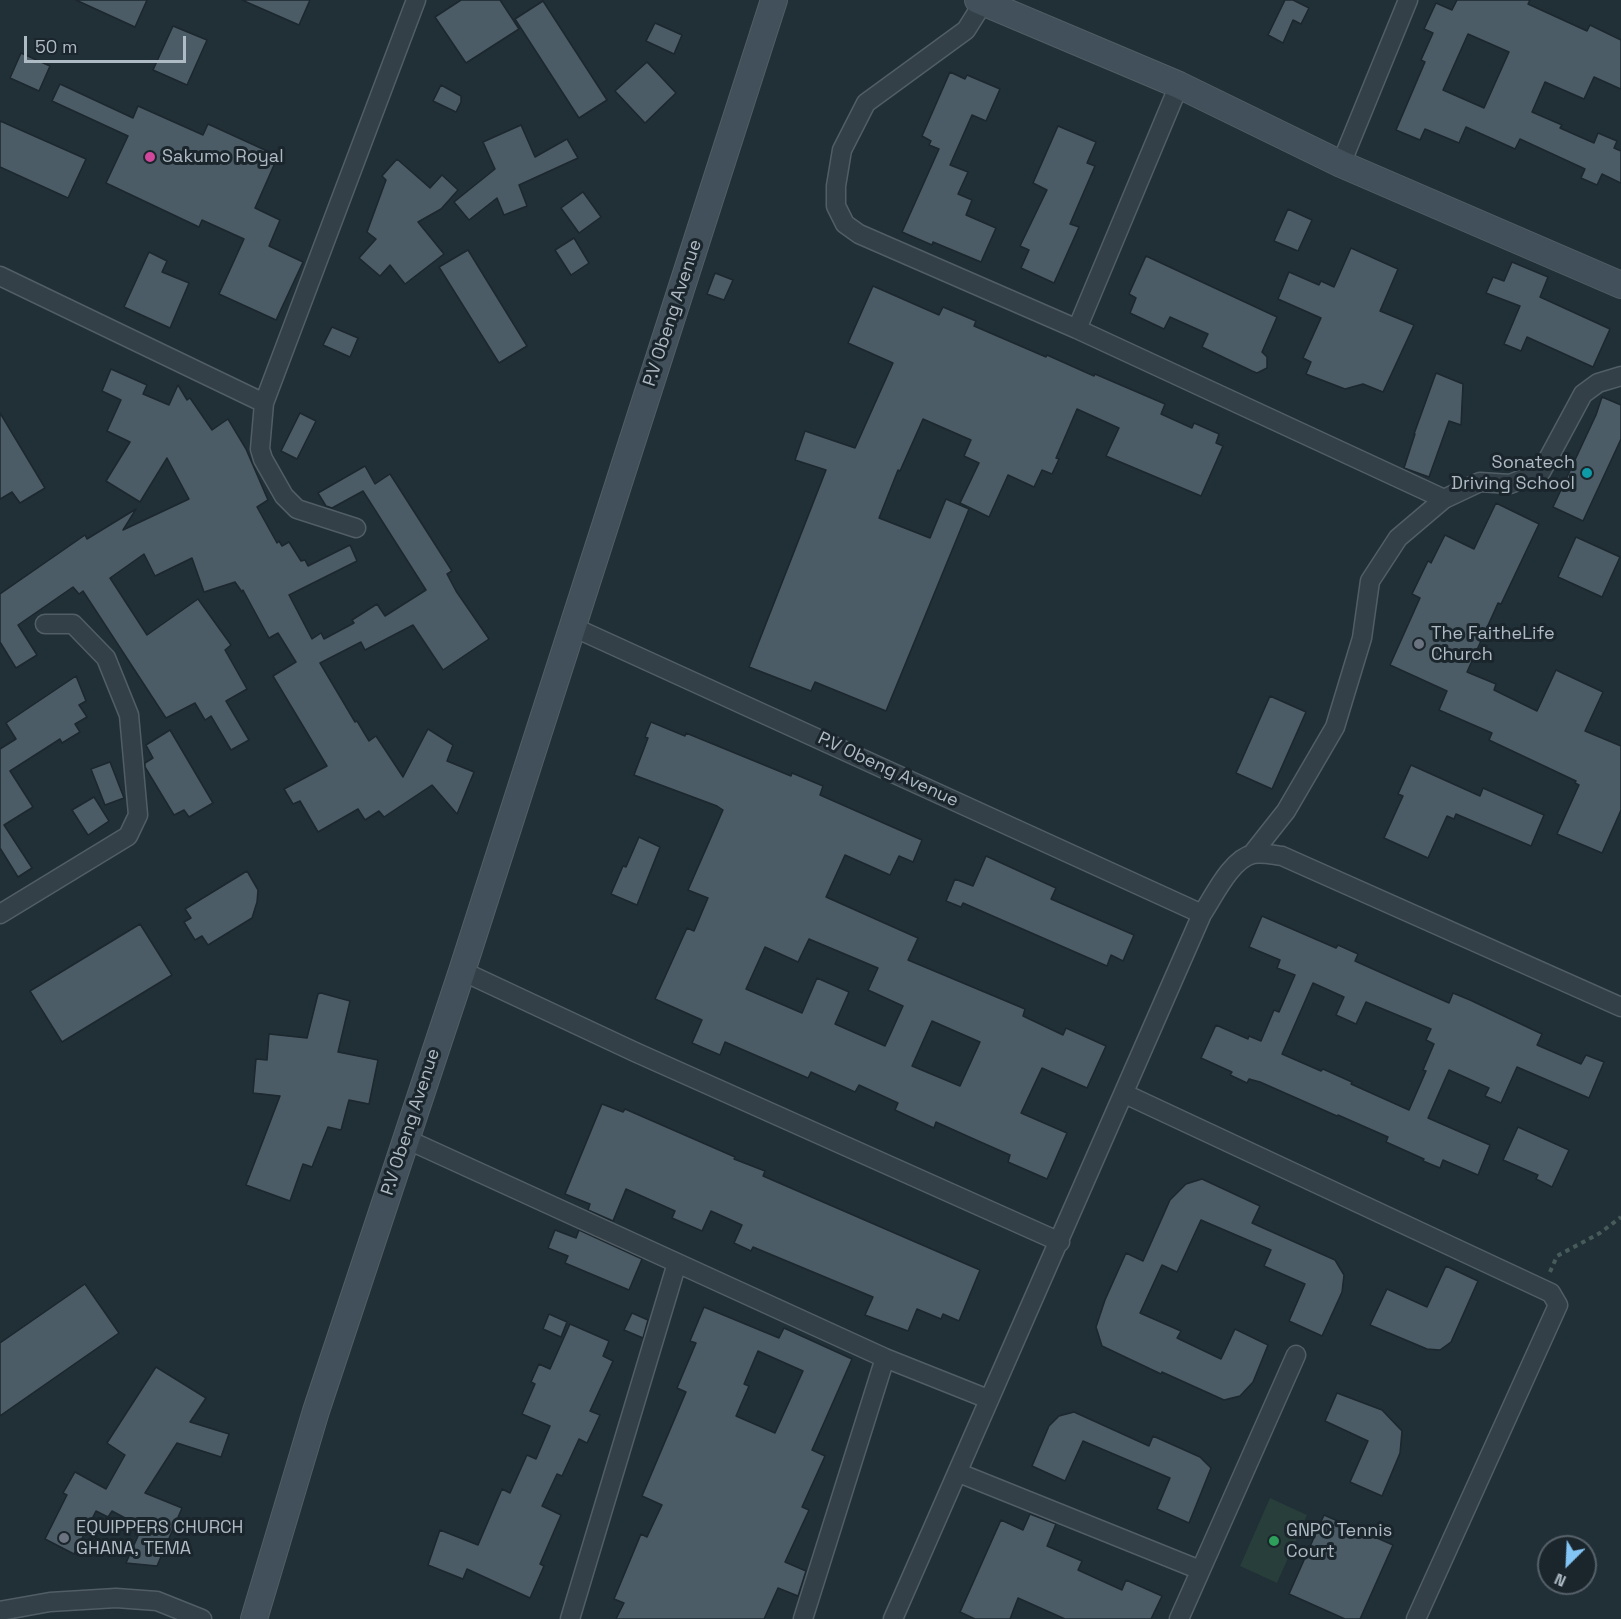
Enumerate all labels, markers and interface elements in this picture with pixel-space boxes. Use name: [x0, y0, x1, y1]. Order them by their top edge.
scale bar: [27, 24, 189, 62]
text: 50 m: [35, 35, 77, 58]
place label: Sakumo Royal: [162, 146, 284, 168]
marker: Sakumo Royal: [143, 150, 157, 164]
street label: P.V Obeng Avenue: [639, 237, 707, 389]
place label: Sonatech Driving School: [1451, 452, 1575, 494]
marker: Sonatech Driving School: [1580, 466, 1594, 480]
place label: The FaitheLife Church: [1431, 623, 1555, 666]
marker: The FaitheLife Church: [1412, 637, 1426, 651]
street label: P.V Obeng Avenue: [814, 728, 962, 812]
street label: P.V Obeng Avenue: [377, 1046, 445, 1198]
place label: EQUIPPERS CHURCH GHANA, TEMA: [76, 1517, 243, 1559]
place label: GNPC Tennis Court: [1286, 1520, 1392, 1562]
marker: EQUIPPERS CHURCH GHANA, TEMA: [57, 1531, 71, 1545]
marker: GNPC Tennis Court: [1267, 1534, 1281, 1548]
north arrow: [1537, 1535, 1597, 1595]
text: N: [1551, 1568, 1569, 1592]

